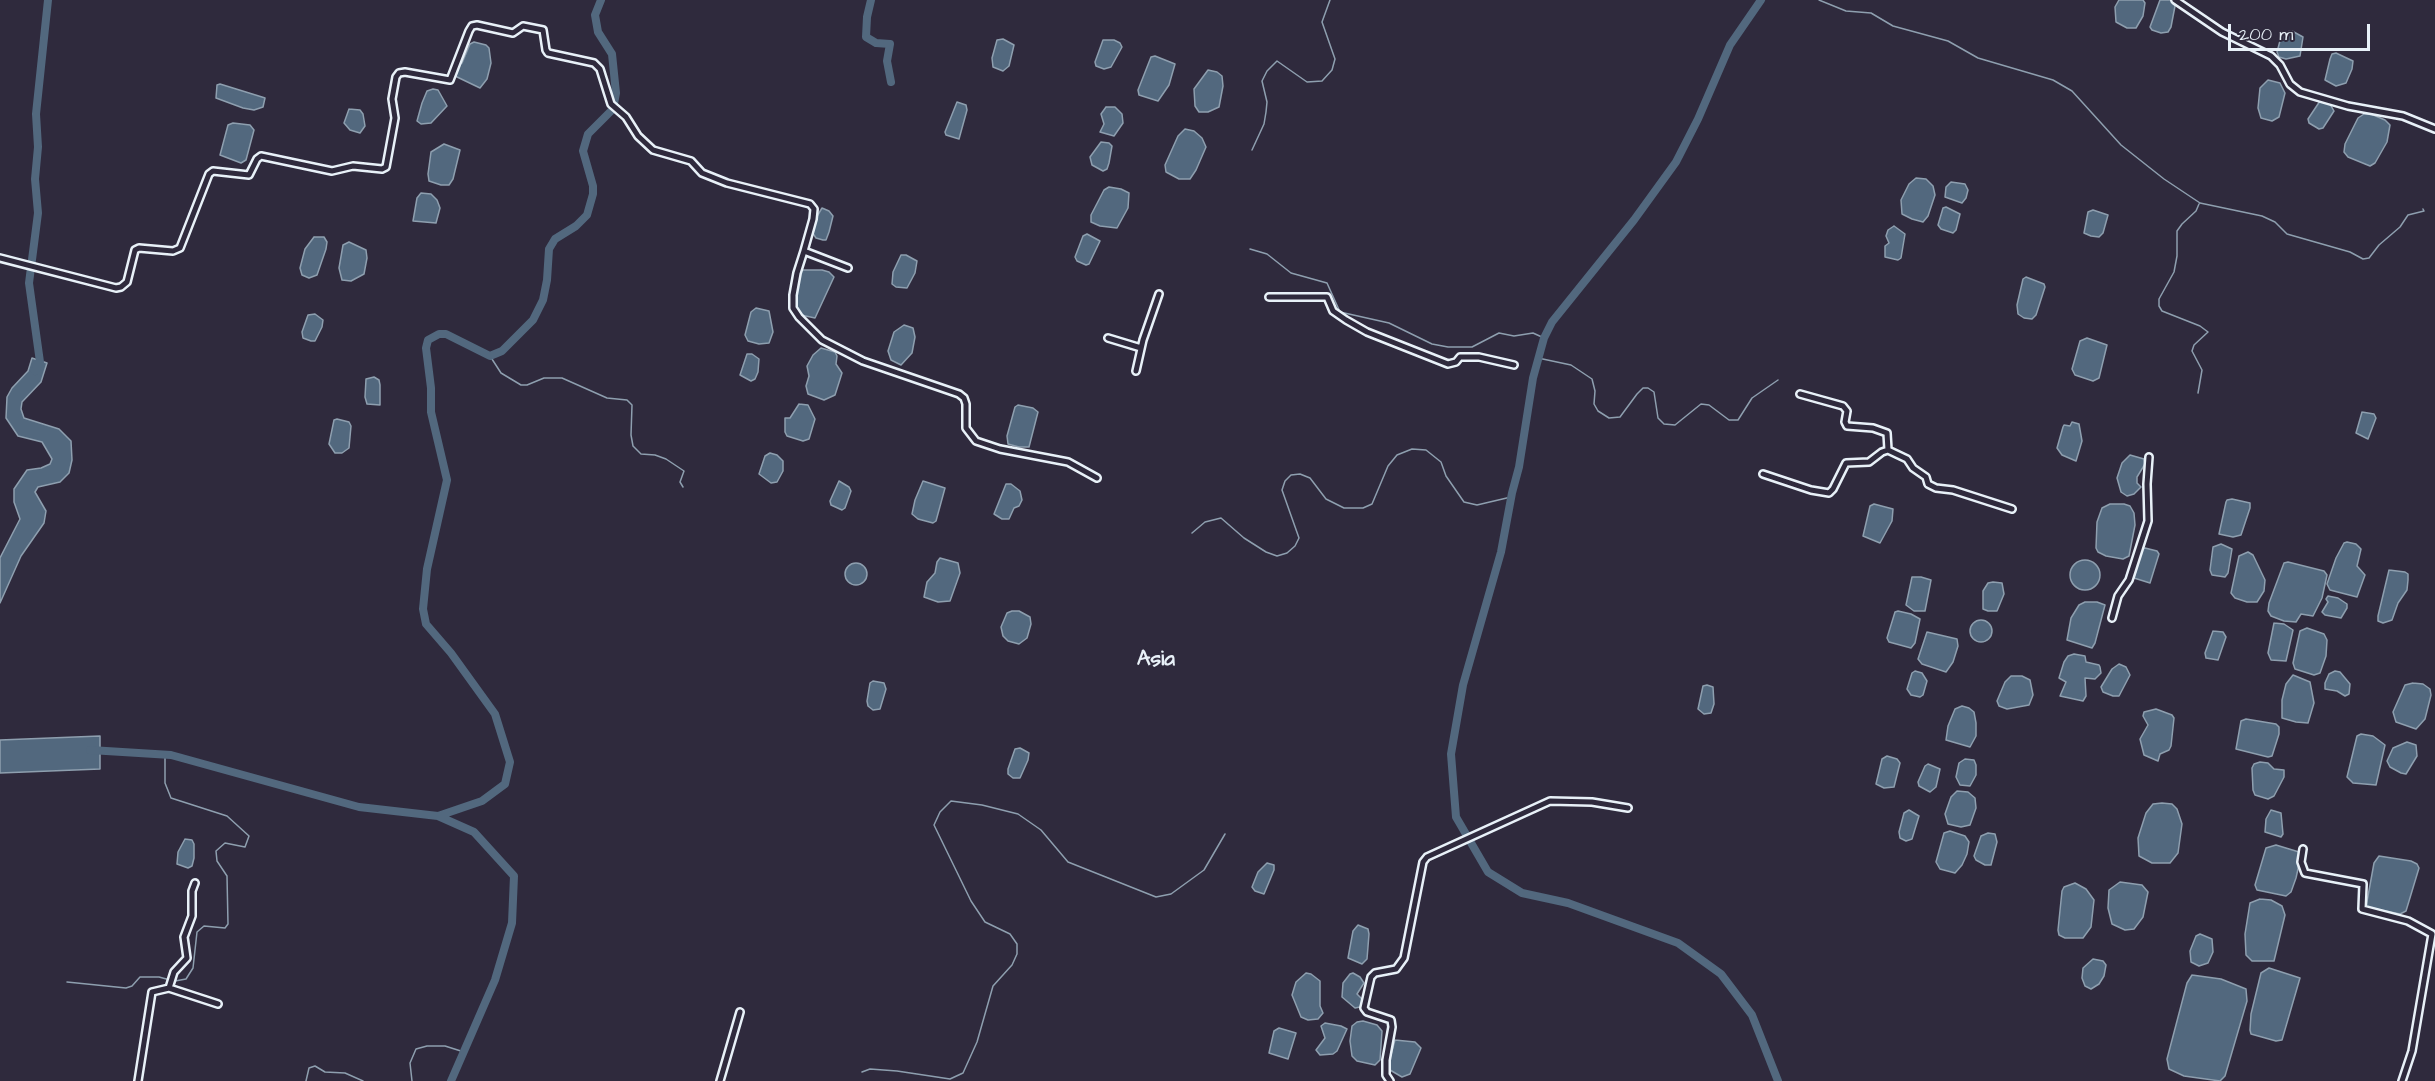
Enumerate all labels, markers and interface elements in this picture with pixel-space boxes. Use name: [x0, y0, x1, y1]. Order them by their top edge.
scale bar: [2231, 12, 2374, 50]
text: 200 m: [2239, 22, 2293, 47]
district label: Asia: [1137, 648, 1175, 674]

